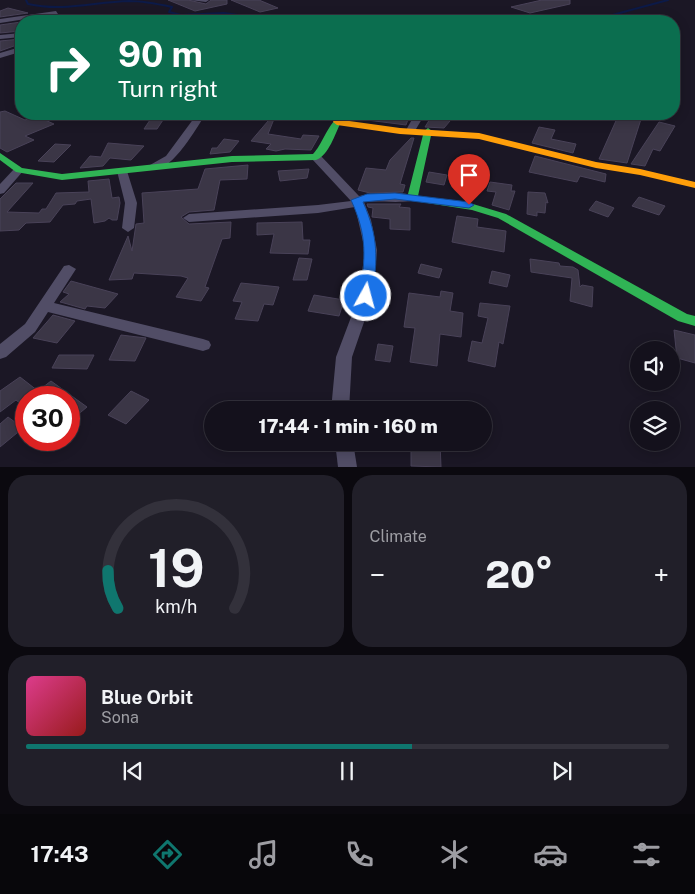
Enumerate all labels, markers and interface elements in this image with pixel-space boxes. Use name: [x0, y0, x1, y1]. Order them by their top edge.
text: 90 m: [118, 34, 203, 75]
icon: right: [35, 35, 100, 100]
text: Turn right: [118, 76, 218, 102]
pin: [448, 154, 490, 205]
icon: arrive: [455, 161, 483, 189]
position arrow: [339, 269, 391, 321]
map controls: [630, 341, 680, 451]
button: sound: [630, 341, 680, 391]
speed limit sign: 30: [15, 386, 80, 451]
button: layers: [630, 401, 680, 451]
text: 17:44 · 1 min · 160 m: [258, 415, 438, 437]
text: Climate: [370, 527, 427, 546]
text: 19: [147, 538, 204, 599]
text: 20°: [485, 552, 553, 597]
text: −: [370, 558, 385, 591]
text: +: [653, 558, 669, 591]
text: km/h: [155, 596, 197, 617]
text: Blue Orbit: [101, 686, 193, 708]
text: Sona: [101, 708, 139, 727]
icon: previous: [119, 757, 147, 785]
icon: pause: [333, 757, 361, 785]
icon: next: [548, 757, 576, 785]
icon: directions: [150, 837, 185, 872]
icon: music: [246, 837, 281, 872]
icon: phone: [342, 837, 377, 872]
icon: climate: [437, 837, 472, 872]
icon: car: [533, 837, 568, 872]
icon: filters: [629, 837, 664, 872]
text: 17:43: [30, 841, 89, 867]

